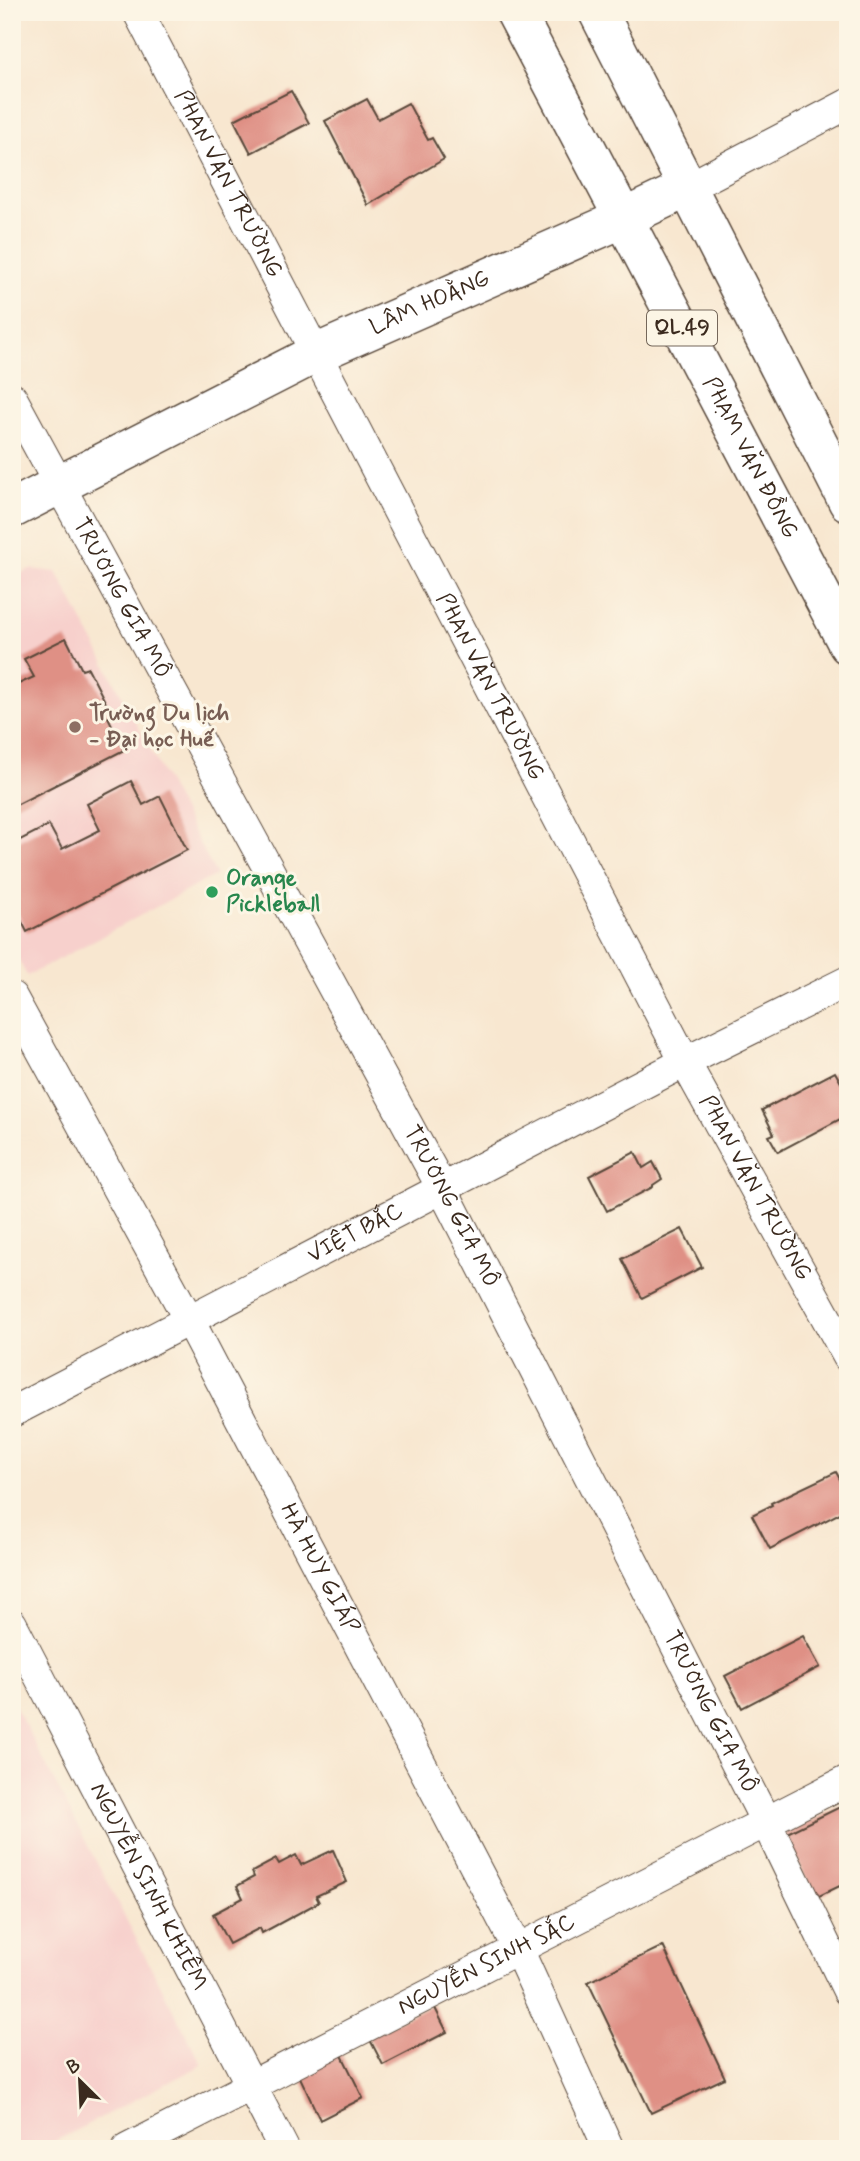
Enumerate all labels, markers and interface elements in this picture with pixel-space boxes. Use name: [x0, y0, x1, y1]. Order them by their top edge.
street label: PHAN VĂN TRƯỜNG: [166, 85, 289, 283]
street label: LÂM HOẰNG: [365, 264, 495, 343]
road number: QL.49: [647, 310, 717, 346]
street label: PHẠM VĂN ĐỒNG: [695, 372, 804, 544]
street label: TRƯƠNG GIA MÔ: [65, 513, 177, 684]
street label: PHAN VĂN TRƯỜNG: [428, 588, 551, 786]
place label: Trường Du lịch - Đại học Huế: [89, 699, 229, 755]
marker: Trường Du lịch - Đại học Huế: [67, 719, 83, 735]
place label: Orange Pickleball: [226, 864, 321, 920]
marker: Orange Pickleball: [204, 884, 220, 900]
street label: PHAN VĂN TRƯỜNG: [691, 1090, 818, 1286]
street label: TRƯƠNG GIA MÔ: [396, 1120, 505, 1293]
street label: VIỆT BẮC: [302, 1196, 408, 1271]
street label: HÀ HUY GIÁP: [273, 1498, 366, 1639]
street label: TRƯƠNG GIA MÔ: [656, 1626, 764, 1799]
street label: NGUYỄN SINH KHIÊM: [82, 1778, 214, 1995]
street label: NGUYỄN SINH SẮC: [393, 1907, 580, 2023]
north arrow: [46, 2046, 116, 2116]
text: B: [63, 2053, 84, 2081]

